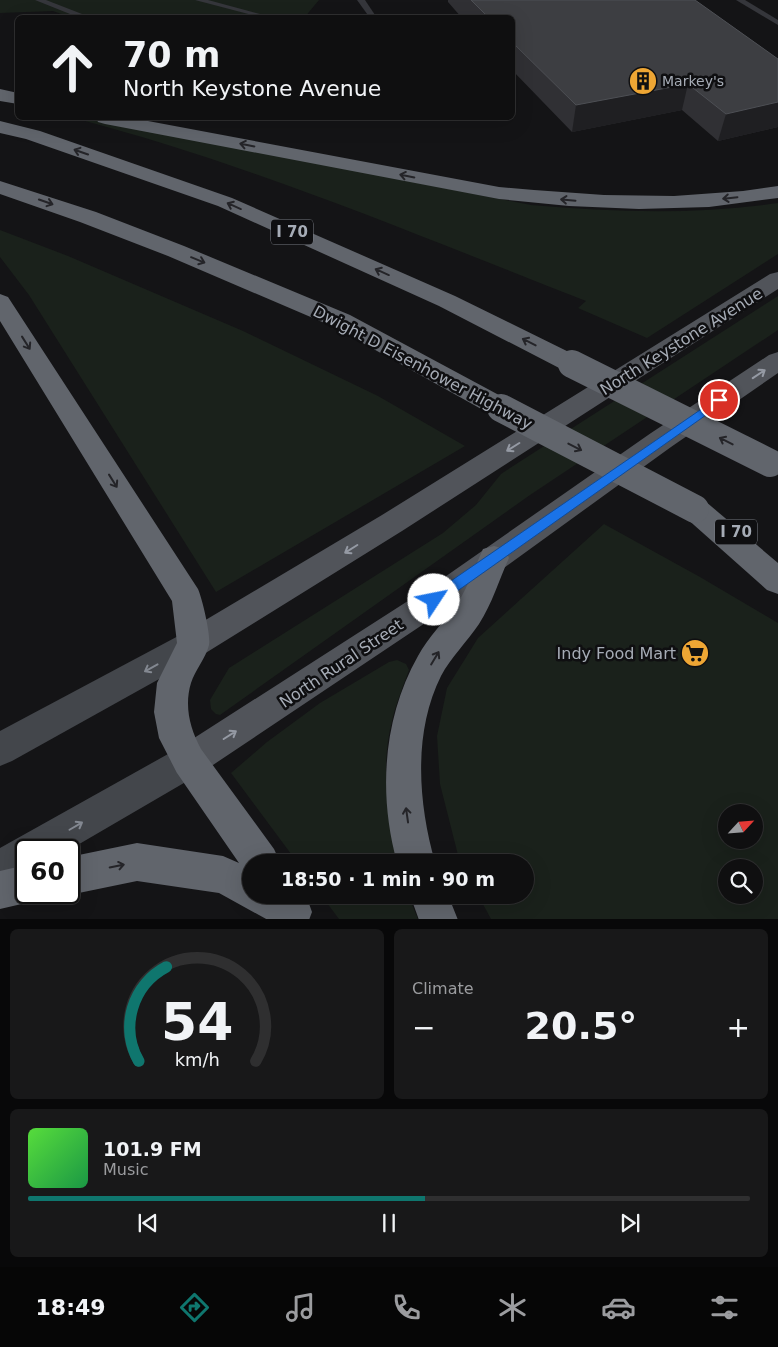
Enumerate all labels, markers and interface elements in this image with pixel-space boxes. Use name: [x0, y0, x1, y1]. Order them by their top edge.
icon: ahead: [40, 35, 105, 100]
text: 70 m: [123, 35, 220, 75]
building icon: Markey's: [628, 66, 658, 96]
place label: Markey's: [662, 73, 724, 89]
text: North Keystone Avenue: [123, 76, 381, 101]
one-way arrow: [240, 140, 256, 150]
one-way arrow: [73, 147, 89, 156]
one-way arrow: [399, 170, 415, 180]
one-way arrow: [722, 194, 738, 203]
one-way arrow: [560, 195, 576, 205]
one-way arrow: [38, 198, 54, 208]
one-way arrow: [227, 200, 242, 210]
road number: I 70: [271, 220, 313, 244]
one-way arrow: [190, 255, 205, 265]
one-way arrow: [375, 266, 390, 276]
street label: North Keystone Avenue: [597, 284, 766, 399]
street label: Dwight D Eisenhower Highway: [310, 301, 536, 433]
one-way arrow: [21, 336, 31, 350]
one-way arrow: [522, 337, 537, 346]
one-way arrow: [752, 368, 766, 379]
pin: [698, 379, 740, 421]
icon: arrive: [705, 386, 733, 414]
one-way arrow: [719, 436, 734, 445]
one-way arrow: [506, 442, 520, 452]
one-way arrow: [567, 443, 582, 452]
one-way arrow: [108, 473, 118, 487]
road number: I 70: [715, 520, 757, 544]
one-way arrow: [344, 544, 358, 554]
position arrow: [407, 573, 459, 625]
street label: North Rural Street: [276, 615, 407, 712]
supermarket icon: Indy Food Mart: [680, 638, 710, 668]
place label: Indy Food Mart: [557, 644, 676, 663]
one-way arrow: [430, 652, 440, 666]
one-way arrow: [143, 663, 158, 673]
one-way arrow: [222, 730, 236, 740]
north arrow: [718, 804, 762, 849]
map controls: [718, 804, 763, 904]
one-way arrow: [402, 807, 412, 823]
one-way arrow: [68, 820, 82, 830]
speed limit sign: 60: [15, 839, 80, 904]
button: search: [718, 859, 763, 904]
one-way arrow: [108, 861, 124, 871]
text: 18:50 · 1 min · 90 m: [281, 868, 495, 890]
text: Climate: [412, 979, 474, 998]
text: 54: [161, 992, 233, 1052]
text: 20.5°: [525, 1004, 637, 1048]
text: −: [412, 1011, 435, 1044]
text: +: [727, 1011, 750, 1044]
text: km/h: [174, 1049, 220, 1070]
text: 101.9 FM: [103, 1138, 202, 1160]
text: Music: [103, 1160, 149, 1179]
icon: previous: [134, 1209, 162, 1237]
icon: pause: [375, 1209, 403, 1237]
icon: next: [616, 1209, 644, 1237]
icon: directions: [177, 1290, 212, 1325]
icon: music: [283, 1290, 318, 1325]
icon: phone: [389, 1290, 424, 1325]
icon: climate: [495, 1290, 530, 1325]
icon: car: [601, 1290, 636, 1325]
icon: filters: [707, 1290, 742, 1325]
text: 18:49: [36, 1295, 106, 1320]

